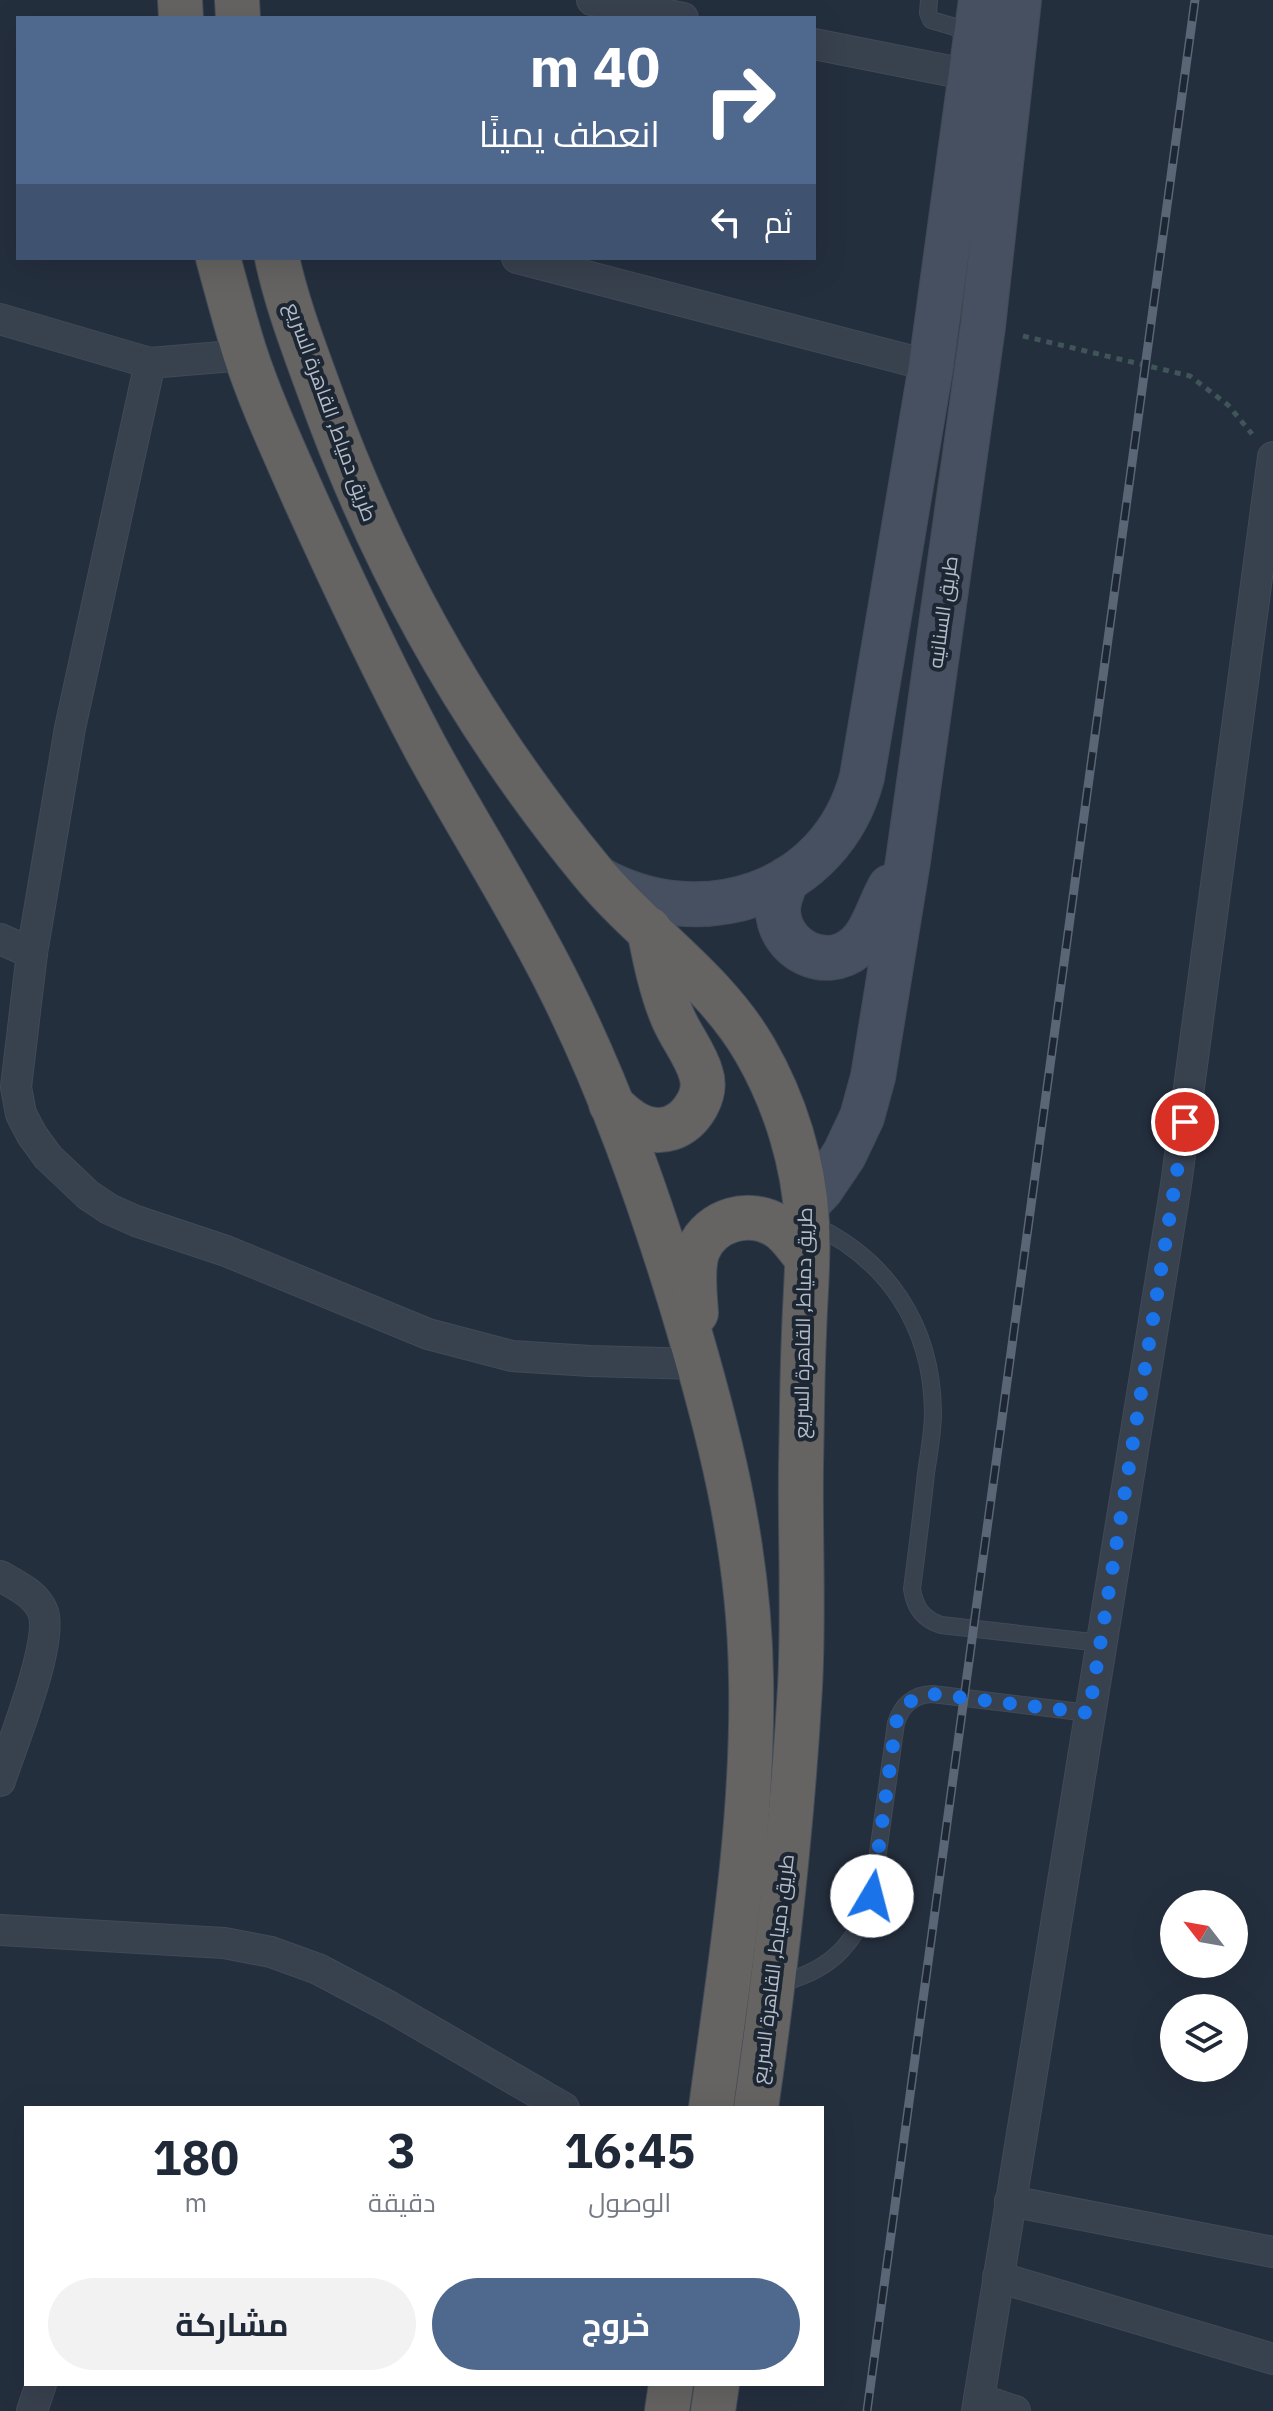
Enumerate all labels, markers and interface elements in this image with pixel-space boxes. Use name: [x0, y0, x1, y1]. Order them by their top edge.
text: 40 m: [530, 30, 660, 102]
icon: right: [688, 48, 792, 152]
text: انعطف يمينًا: [479, 110, 660, 157]
icon: left: [704, 200, 748, 244]
text: ثم: [764, 202, 792, 241]
street label: طريق دمياط, القاهرة السريع: [278, 299, 384, 525]
street label: طريق السنانيه: [921, 554, 964, 670]
pin: [1151, 1088, 1219, 1156]
icon: arrive: [1163, 1100, 1207, 1144]
street label: طريق دمياط, القاهرة السريع: [787, 1207, 819, 1439]
street label: طريق دمياط, القاهرة السريع: [745, 1852, 801, 2086]
position arrow: [830, 1854, 914, 1938]
north arrow: [1160, 1890, 1248, 1978]
map controls: [1160, 1890, 1248, 2082]
button: layers: [1160, 1994, 1248, 2082]
text: 3: [387, 2119, 416, 2181]
text: 16:45: [564, 2119, 695, 2181]
text: 180: [153, 2126, 239, 2188]
text: m: [185, 2185, 207, 2219]
text: دقيقة: [368, 2185, 436, 2219]
text: الوصول: [588, 2185, 671, 2219]
button: مشاركة: [48, 2278, 416, 2370]
button: خروج: [432, 2278, 800, 2370]

